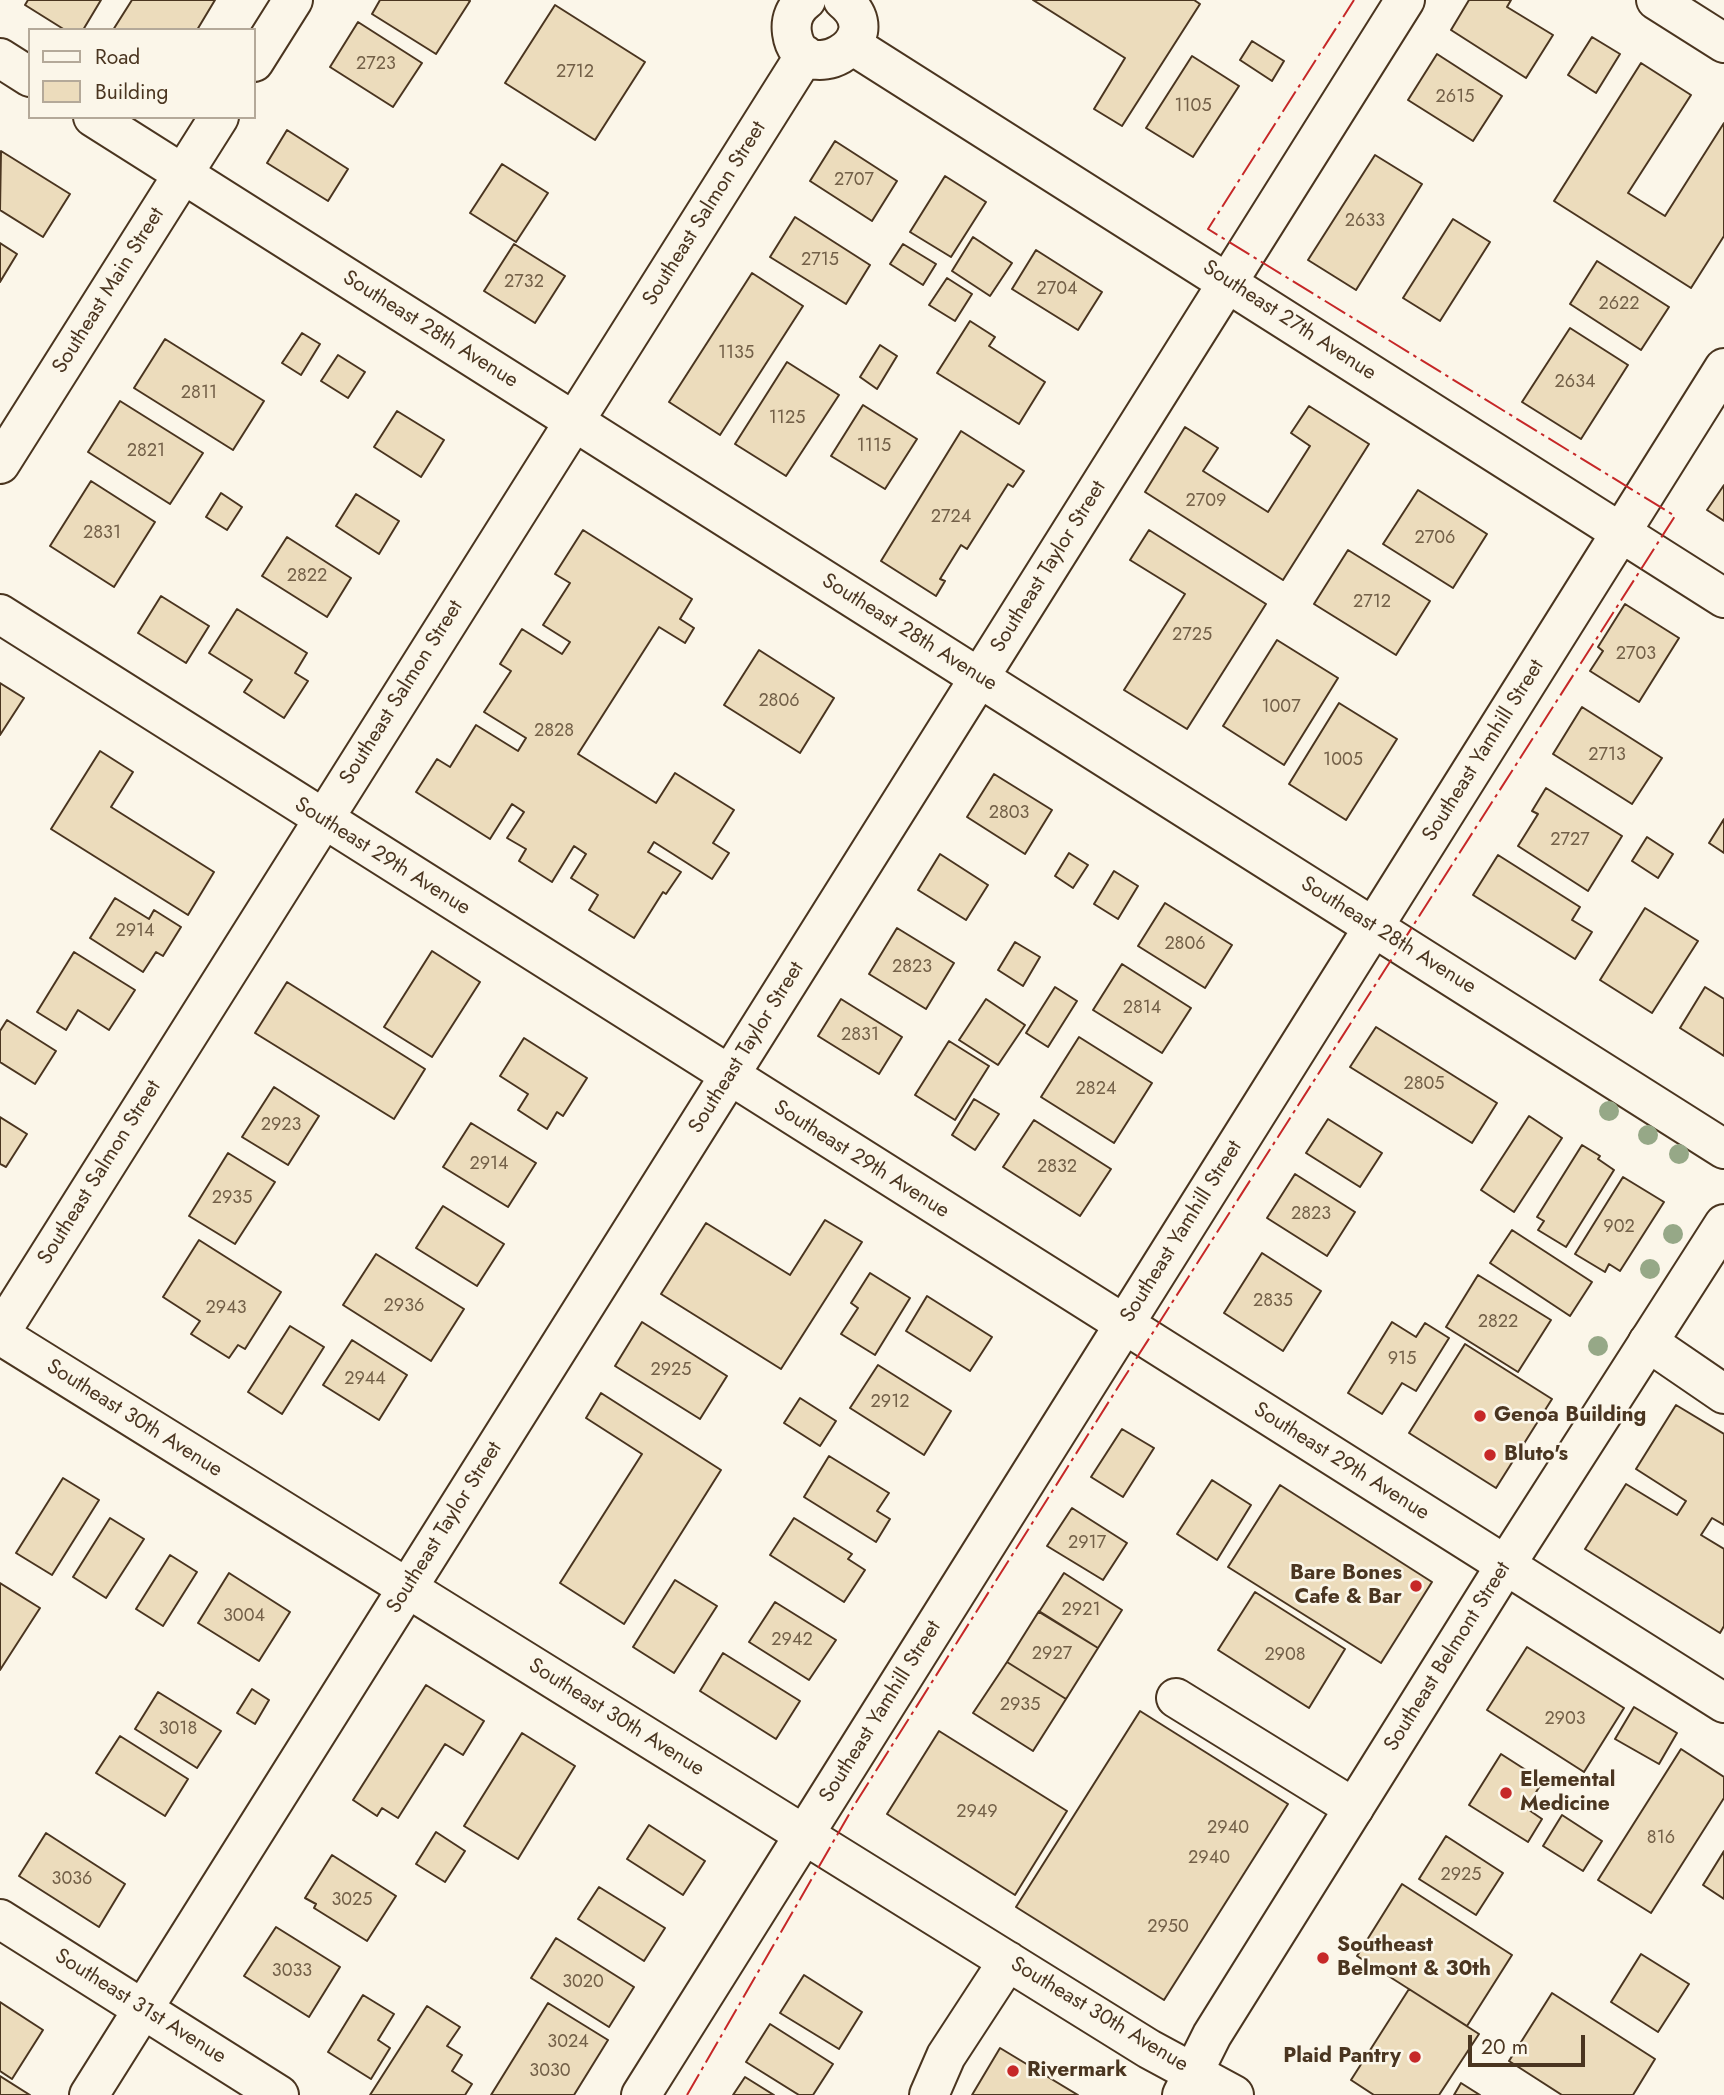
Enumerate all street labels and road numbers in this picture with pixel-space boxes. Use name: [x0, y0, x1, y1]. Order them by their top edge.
street label: Southeast Salmon Street: [638, 117, 772, 311]
street label: Southeast Main Street: [48, 203, 170, 379]
street label: Southeast 27th Avenue: [1198, 256, 1380, 386]
street label: Southeast 28th Avenue: [338, 266, 522, 394]
street label: Southeast Taylor Street: [986, 477, 1112, 657]
street label: Southeast 28th Avenue: [817, 569, 1001, 697]
street label: Southeast Salmon Street: [335, 596, 469, 790]
street label: Southeast Yamhill Street: [1418, 655, 1550, 847]
street label: Southeast 29th Avenue: [289, 793, 475, 921]
street label: Southeast 28th Avenue: [1296, 872, 1480, 1000]
street label: Southeast Taylor Street: [684, 958, 810, 1138]
street label: Southeast Salmon Street: [33, 1076, 167, 1270]
street label: Southeast 29th Avenue: [768, 1096, 954, 1224]
street label: Southeast Yamhill Street: [1116, 1136, 1248, 1328]
street label: Southeast 30th Avenue: [41, 1355, 227, 1483]
street label: Southeast 29th Avenue: [1248, 1398, 1434, 1526]
street label: Southeast Taylor Street: [382, 1438, 508, 1618]
street label: Southeast Belmont Street: [1379, 1558, 1517, 1756]
street label: Southeast Yamhill Street: [815, 1616, 947, 1808]
street label: Southeast 30th Avenue: [523, 1654, 709, 1782]
street label: Southeast 31st Avenue: [50, 1944, 230, 2070]
street label: Southeast 30th Avenue: [1006, 1952, 1192, 2078]

